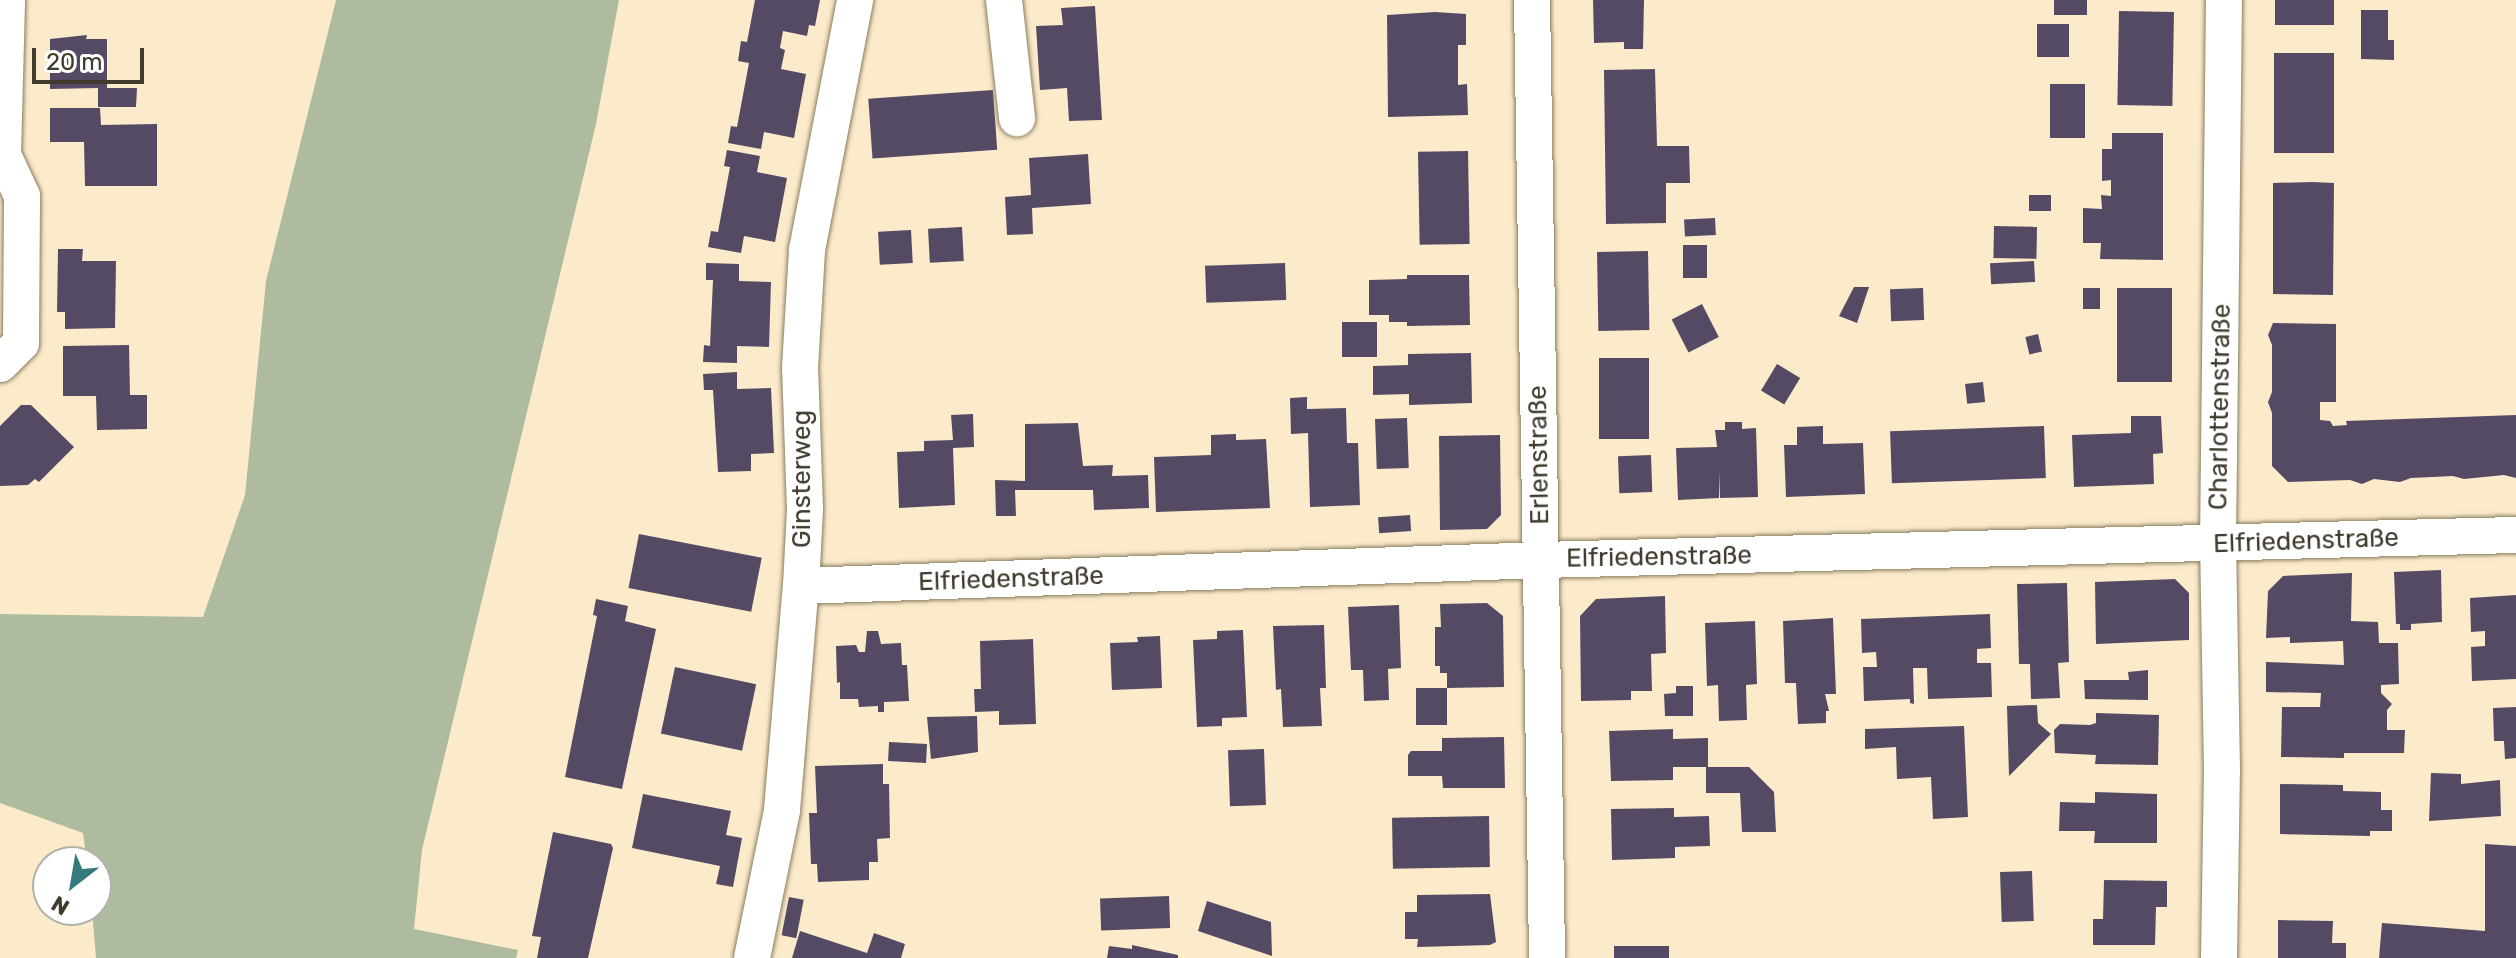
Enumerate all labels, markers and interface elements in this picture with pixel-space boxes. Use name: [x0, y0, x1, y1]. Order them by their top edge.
scale bar: [36, 32, 148, 82]
text: 20 m: [46, 48, 103, 76]
street label: Charlottenstraße: [2203, 304, 2237, 510]
street label: Erlenstraße: [1522, 385, 1556, 525]
street label: Ginsterweg: [786, 410, 818, 548]
street label: Elfriedenstraße: [2213, 522, 2399, 560]
street label: Elfriedenstraße: [1566, 540, 1752, 574]
street label: Elfriedenstraße: [918, 560, 1104, 598]
north arrow: [32, 846, 112, 926]
text: N: [47, 890, 74, 921]

